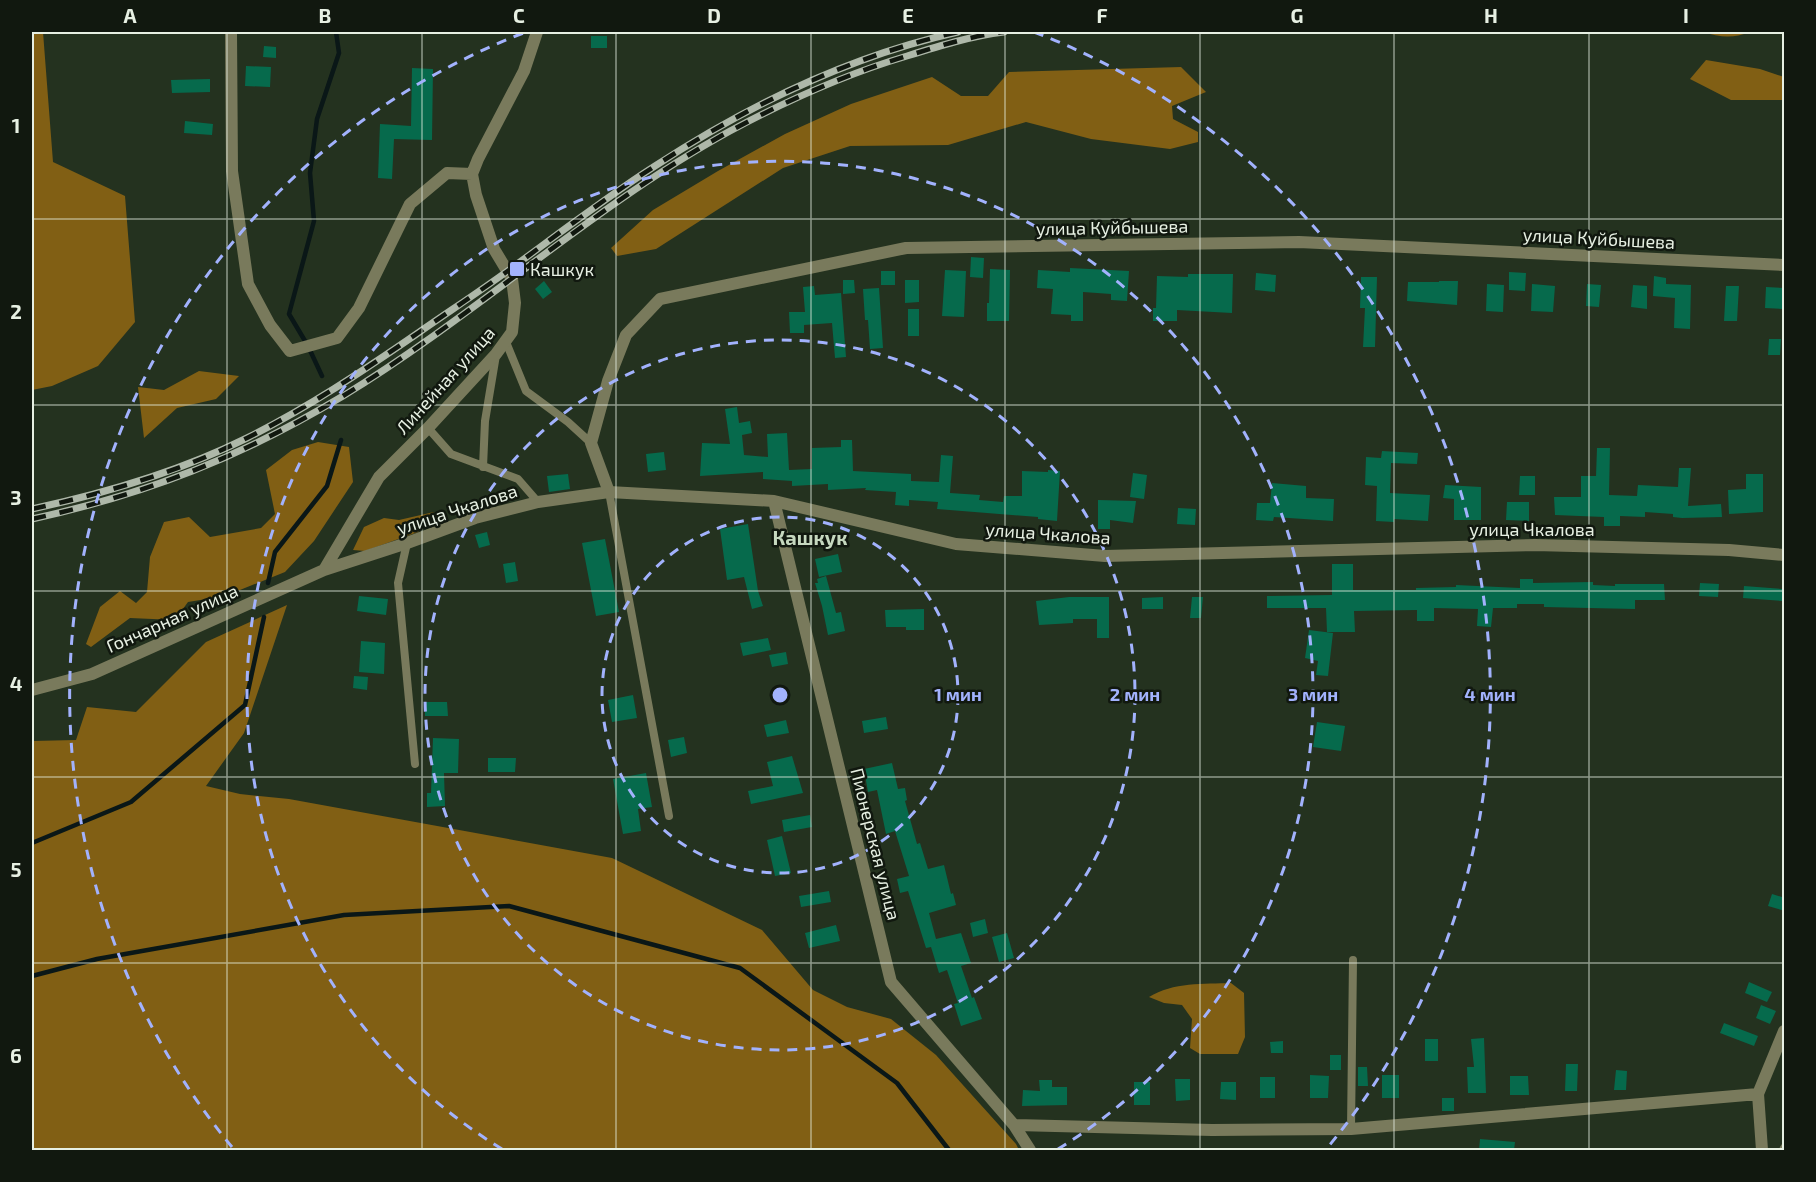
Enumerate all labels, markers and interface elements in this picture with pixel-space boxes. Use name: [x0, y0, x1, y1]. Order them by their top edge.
text: A: [123, 3, 137, 27]
text: B: [319, 3, 331, 27]
text: C: [513, 3, 525, 27]
text: D: [707, 3, 721, 27]
text: E: [902, 3, 914, 27]
text: F: [1096, 3, 1108, 27]
text: G: [1291, 3, 1303, 27]
text: H: [1484, 3, 1498, 27]
text: I: [1683, 3, 1689, 27]
text: 1: [12, 113, 20, 137]
street label: улица Куйбышева: [1036, 215, 1188, 239]
street label: улица Куйбышева: [1522, 223, 1676, 253]
place label: Кашкук: [530, 258, 594, 280]
marker: Кашкук: [508, 260, 526, 278]
text: 2: [10, 299, 22, 323]
street label: Линейная улица: [391, 322, 499, 438]
street label: улица Чкалова: [394, 479, 520, 539]
text: 3: [10, 485, 22, 509]
street label: улица Чкалова: [985, 518, 1111, 548]
street label: улица Чкалова: [1469, 518, 1595, 540]
district label: Кашкук: [773, 525, 847, 549]
street label: Гончарная улица: [103, 579, 241, 657]
text: 4: [10, 671, 23, 695]
text: 1 мин: [934, 683, 982, 705]
text: 2 мин: [1110, 683, 1160, 705]
text: 3 мин: [1288, 683, 1338, 705]
text: 4 мин: [1464, 683, 1516, 705]
centre of rings: [770, 685, 790, 705]
street label: Пионерская улица: [846, 766, 906, 922]
text: 5: [10, 857, 22, 881]
text: 6: [10, 1043, 22, 1067]

